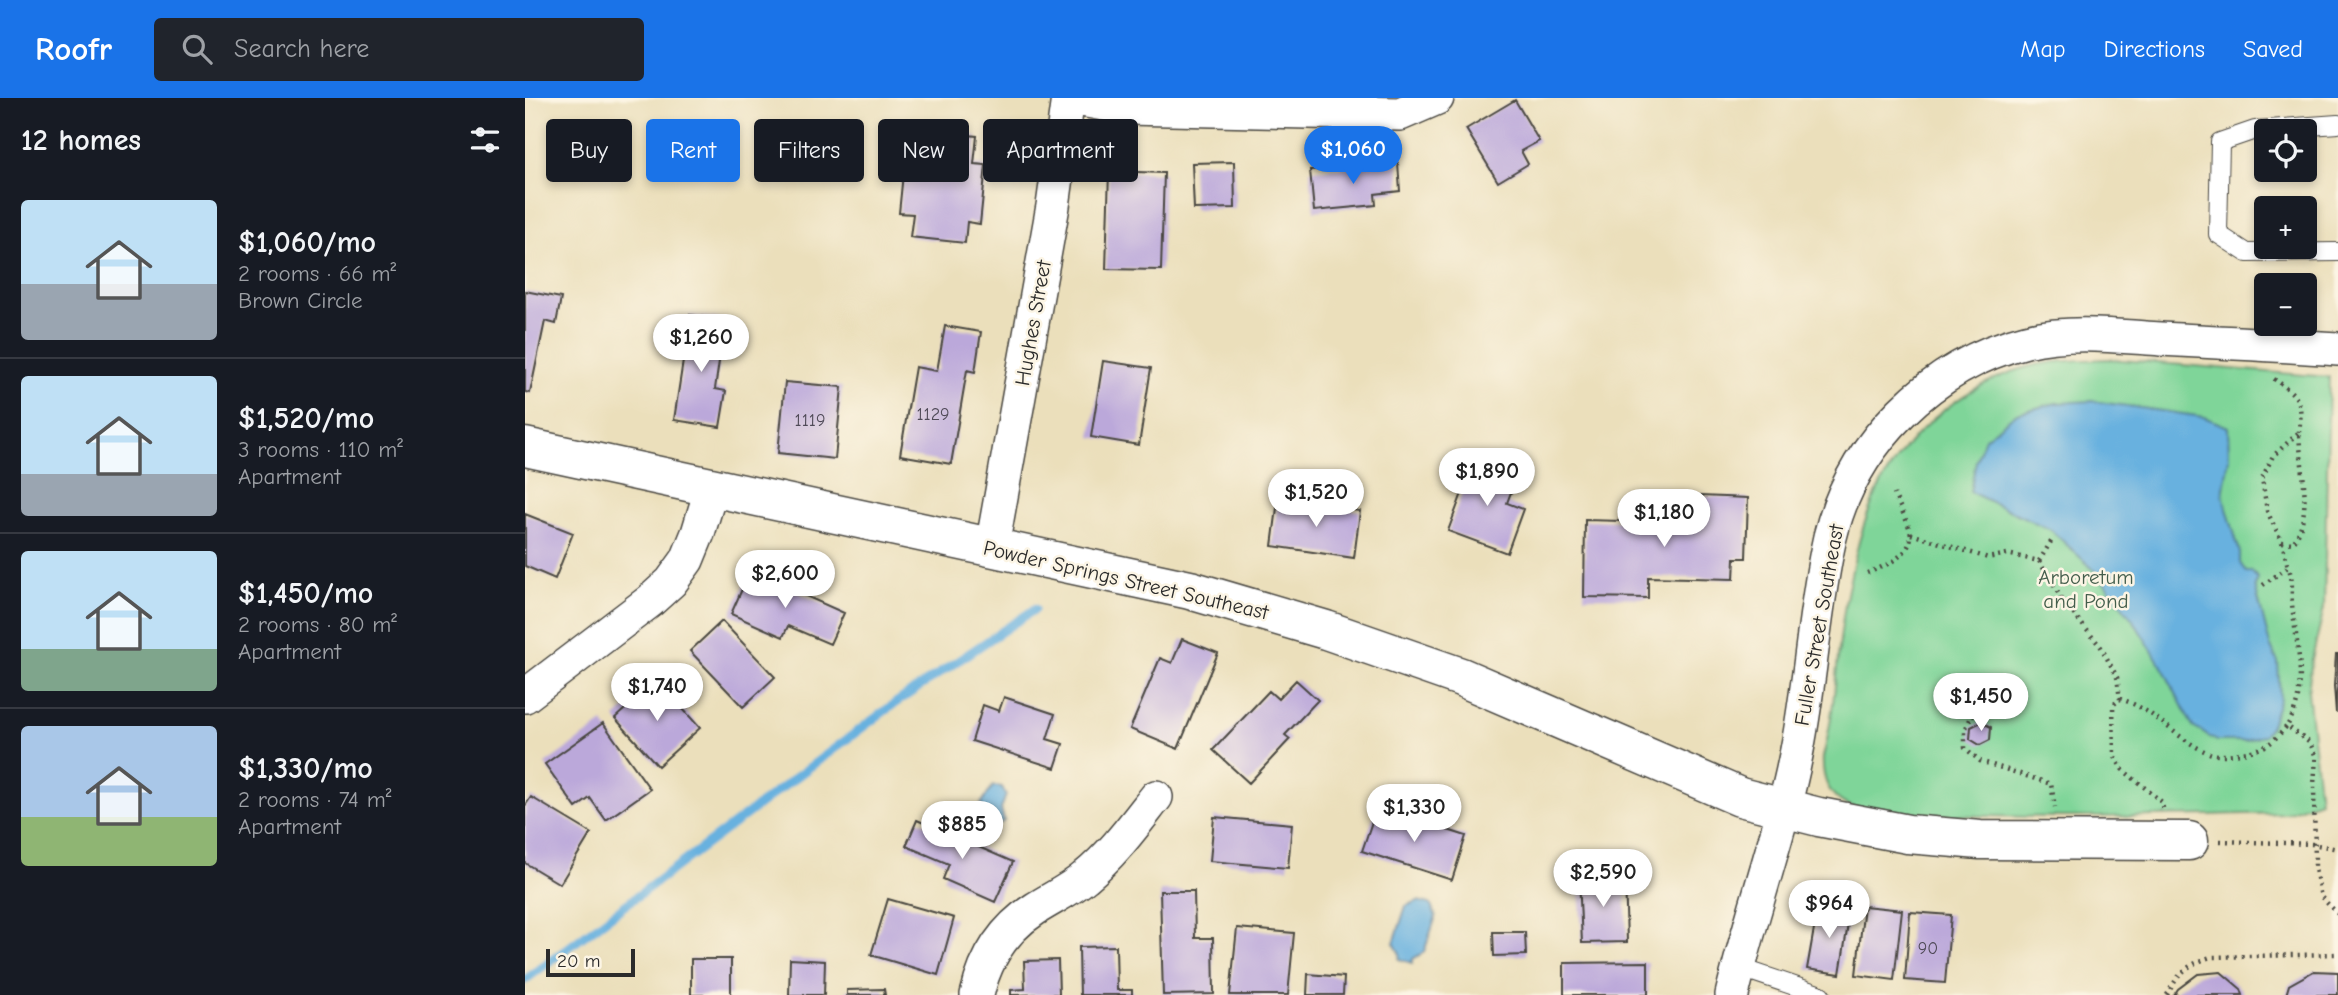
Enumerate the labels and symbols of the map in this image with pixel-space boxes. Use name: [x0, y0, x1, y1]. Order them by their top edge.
pin: $1,060: [1296, 126, 1410, 186]
street label: Hughes Street: [1010, 257, 1056, 388]
pin: $1,260: [644, 314, 758, 374]
house number: 1129: [916, 404, 950, 425]
house number: 1119: [795, 410, 825, 431]
pin: $1,890: [1430, 448, 1544, 508]
pin: $1,520: [1259, 470, 1373, 529]
pin: $1,180: [1607, 490, 1721, 549]
street label: Fuller Street Southeast: [1789, 521, 1849, 728]
street label: Powder Springs Street Southeast: [981, 535, 1272, 625]
pin: $2,600: [728, 550, 842, 610]
park label: Arboretum and Pond: [2038, 565, 2134, 613]
pin: $1,740: [600, 664, 714, 723]
pin: $1,450: [1924, 674, 2038, 733]
pin: $1,330: [1357, 784, 1471, 844]
pin: $885: [921, 802, 1003, 861]
pin: $2,590: [1546, 850, 1660, 909]
pin: $964: [1788, 880, 1870, 940]
house number: 90: [1918, 938, 1938, 959]
scale bar: [546, 946, 635, 978]

